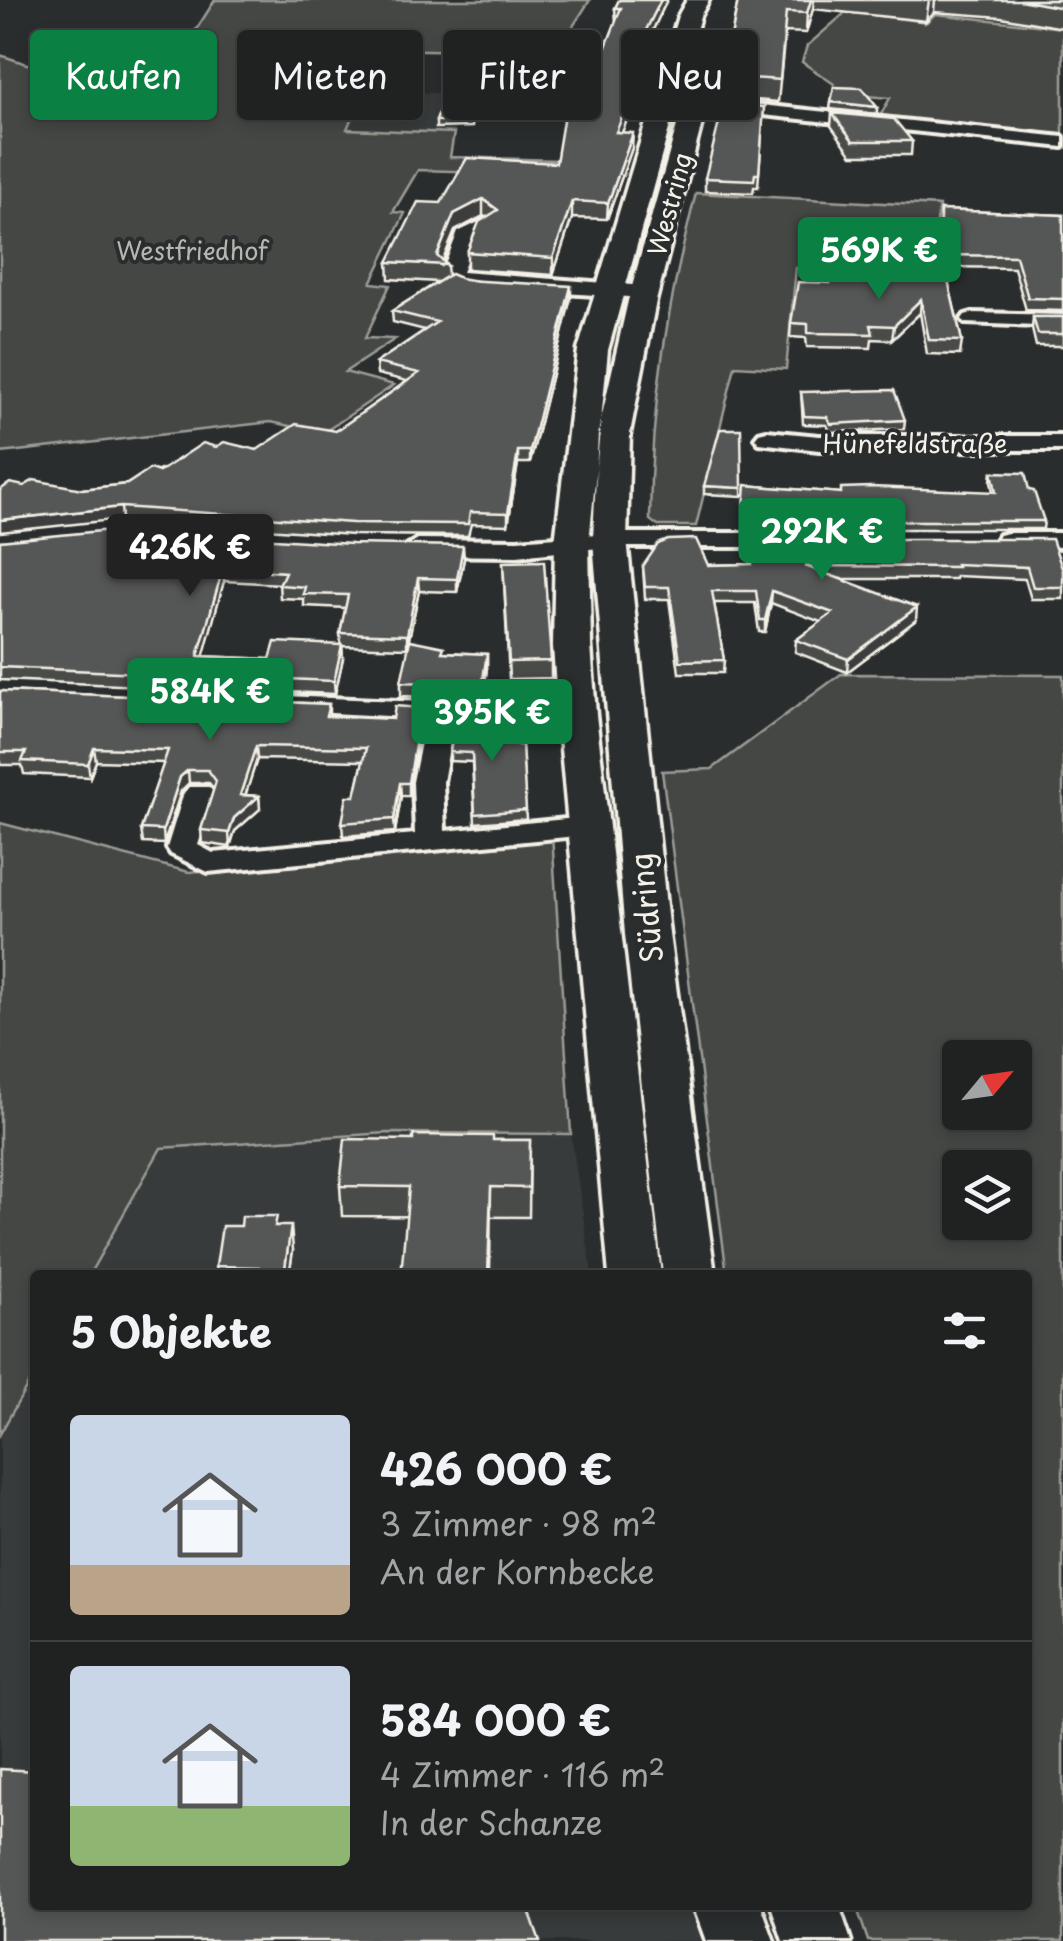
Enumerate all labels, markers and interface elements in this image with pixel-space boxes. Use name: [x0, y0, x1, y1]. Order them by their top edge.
chip: Kaufen: [30, 30, 217, 120]
chip: Mieten: [237, 30, 423, 120]
chip: Filter: [443, 30, 601, 120]
chip: Neu: [621, 30, 758, 120]
street label: Westring: [637, 148, 701, 260]
pin: 569K €: [798, 217, 960, 302]
text: 569K €: [820, 225, 938, 273]
park label: Westfriedhof: [116, 231, 270, 269]
street label: Hünefeldstraße: [823, 424, 1007, 462]
pin: 292K €: [741, 498, 903, 583]
text: 292K €: [760, 506, 884, 554]
pin: 426K €: [109, 514, 271, 599]
text: 426K €: [129, 522, 251, 570]
pin: 584K €: [129, 658, 291, 743]
text: 584K €: [149, 666, 271, 714]
pin: 395K €: [411, 679, 573, 764]
text: 395K €: [433, 687, 551, 735]
street label: Südring: [617, 851, 673, 965]
north arrow: [942, 1040, 1032, 1130]
map controls: [942, 1040, 1032, 1240]
button: layers: [942, 1150, 1032, 1240]
text: 5 Objekte: [70, 1299, 272, 1362]
icon: filters: [937, 1303, 992, 1358]
text: 426 000 €: [380, 1436, 613, 1499]
icon: home: [150, 1455, 270, 1575]
text: 3 Zimmer · 98 m²: [380, 1499, 657, 1547]
text: An der Kornbecke: [380, 1547, 654, 1595]
text: 584 000 €: [380, 1687, 611, 1750]
icon: home: [150, 1706, 270, 1826]
text: 4 Zimmer · 116 m²: [380, 1750, 665, 1798]
text: In der Schanze: [380, 1798, 602, 1846]

